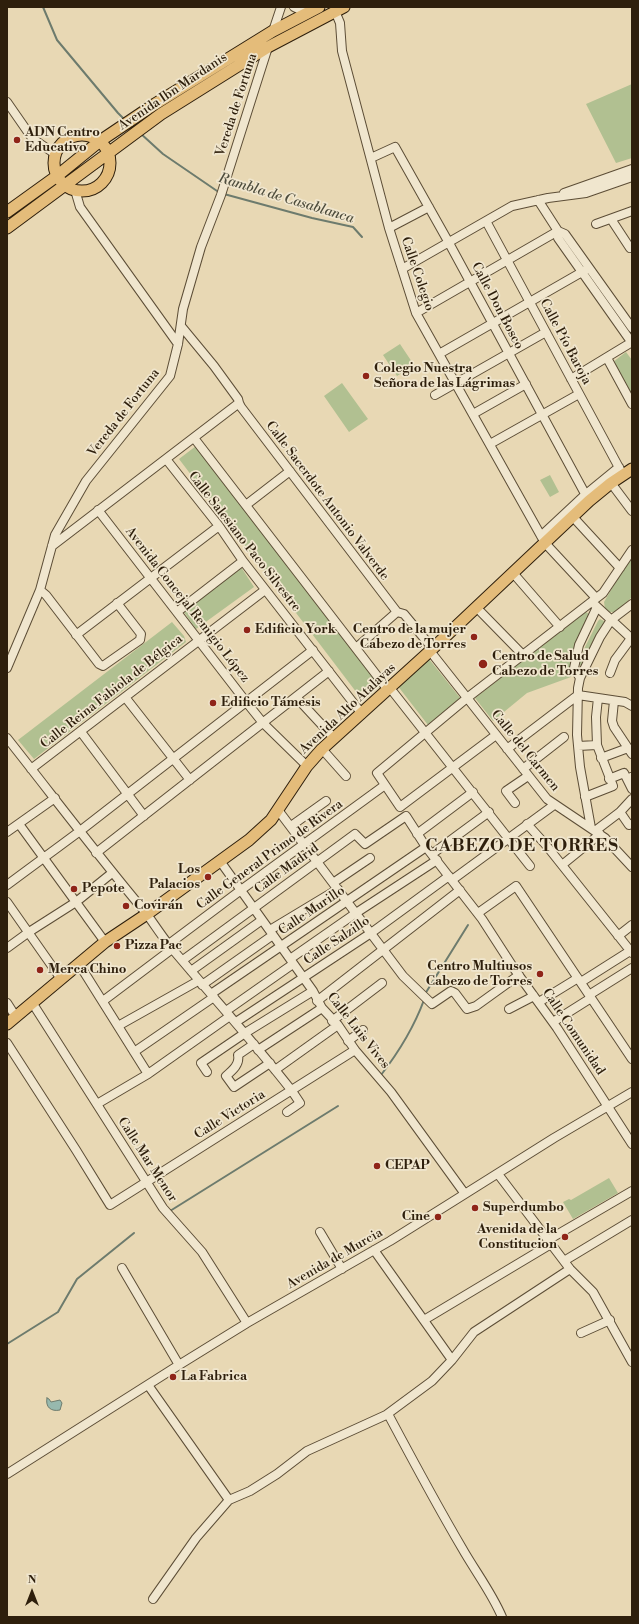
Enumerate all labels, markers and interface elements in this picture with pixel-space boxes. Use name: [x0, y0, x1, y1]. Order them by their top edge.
street label: Avenida Ibn Mardanis: [116, 50, 230, 134]
street label: Vereda de Fortuna: [213, 52, 261, 158]
place label: ADN Centro Educativo: [25, 125, 100, 156]
marker: ADN Centro Educativo: [12, 135, 22, 145]
water label: Rambla de Casablanca: [216, 170, 356, 228]
street label: Calle Colegio: [397, 235, 437, 313]
street label: Calle Don Bosco: [468, 260, 526, 352]
street label: Calle Pío Baroja: [536, 296, 594, 388]
place label: Colegio Nuestra Señora de las Lágrimas: [374, 361, 515, 392]
street label: Vereda de Fortuna: [85, 366, 163, 460]
marker: Colegio Nuestra Señora de las Lágrimas: [361, 371, 371, 381]
street label: Calle Sacerdote Antonio Valverde: [262, 418, 392, 584]
street label: Calle Salesiano Paco Silvestre: [184, 469, 304, 615]
street label: Avenida Concejal Remigio López: [122, 524, 252, 686]
place label: Edificio York: [255, 622, 336, 638]
place label: Centro de la mujer Cabezo de Torres: [353, 622, 466, 653]
marker: Edificio York: [242, 625, 252, 635]
street label: Calle Reina Fabiola de Bélgica: [38, 632, 186, 752]
marker: Centro de la mujer Cabezo de Torres: [469, 632, 479, 642]
place label: Centro de Salud Cabezo de Torres: [492, 649, 598, 680]
marker: Centro de Salud Cabezo de Torres: [477, 658, 489, 670]
street label: Avenida Alto Atalayas: [297, 660, 399, 758]
place label: Edificio Támesis: [221, 695, 321, 711]
marker: Edificio Támesis: [208, 698, 218, 708]
street label: Calle del Carmen: [487, 707, 563, 795]
street label: Calle General Primo de Rivera: [194, 797, 346, 913]
district label: CABEZO DE TORRES: [425, 837, 619, 857]
street label: Calle Madrid: [252, 841, 322, 897]
place label: Los Palacios: [149, 862, 200, 893]
marker: Los Palacios: [203, 872, 213, 882]
place label: Pepote: [82, 881, 125, 897]
street label: Calle Murillo: [276, 883, 348, 939]
marker: Pepote: [69, 884, 79, 894]
place label: Covirán: [134, 898, 183, 914]
marker: Covirán: [121, 901, 131, 911]
street label: Calle Salzillo: [301, 913, 373, 969]
place label: Pizza Pac: [125, 938, 182, 954]
marker: Pizza Pac: [112, 941, 122, 951]
place label: Centro Multiusos Cabezo de Torres: [426, 959, 532, 990]
place label: Merca Chino: [48, 962, 126, 978]
marker: Merca Chino: [35, 965, 45, 975]
marker: Centro Multiusos Cabezo de Torres: [535, 969, 545, 979]
street label: Calle Comunidad: [538, 986, 608, 1078]
street label: Calle Luis Vives: [323, 990, 393, 1072]
street label: Calle Victoria: [192, 1087, 268, 1143]
street label: Calle Mar Menor: [114, 1115, 180, 1205]
place label: CEPAP: [385, 1158, 430, 1174]
marker: CEPAP: [372, 1161, 382, 1171]
place label: Superdumbo: [483, 1200, 564, 1216]
marker: Superdumbo: [470, 1203, 480, 1213]
place label: Cine: [402, 1209, 430, 1225]
marker: Cine: [433, 1212, 443, 1222]
place label: Avenida de la Constitucion: [477, 1222, 557, 1253]
street label: Avenida de Murcia: [284, 1225, 386, 1293]
marker: Avenida de la Constitucion: [560, 1232, 570, 1242]
place label: La Fabrica: [181, 1369, 247, 1385]
marker: La Fabrica: [168, 1372, 178, 1382]
north arrow: [12, 1572, 52, 1612]
text: N: [28, 1573, 36, 1587]

